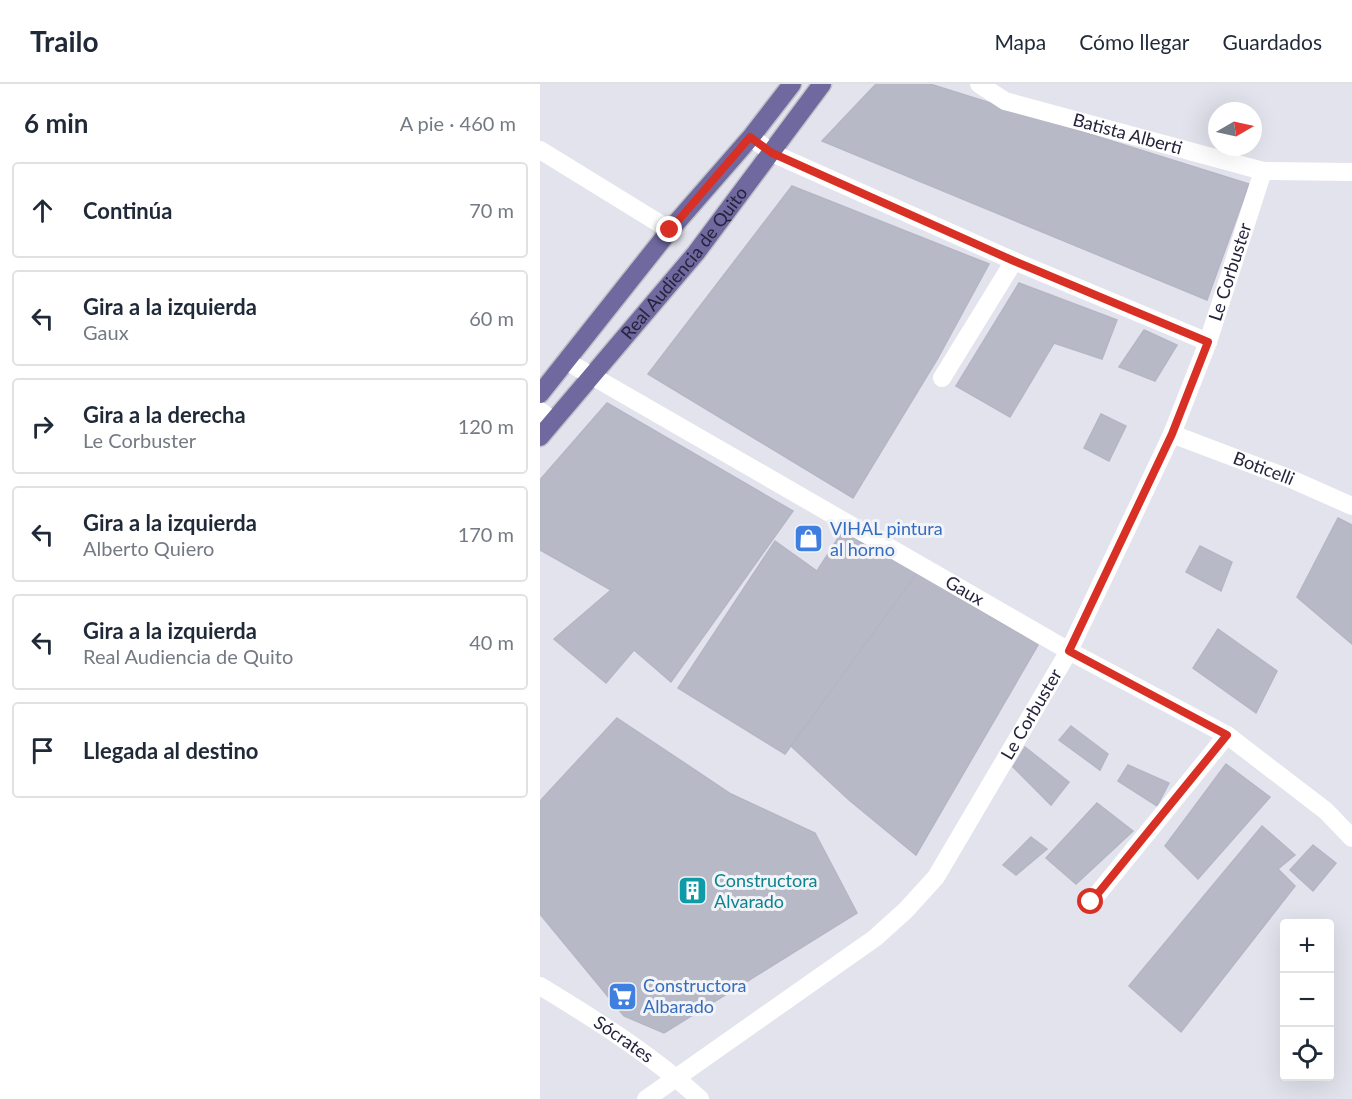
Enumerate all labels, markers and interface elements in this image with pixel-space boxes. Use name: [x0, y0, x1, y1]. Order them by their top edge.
text: Trailo: [30, 24, 99, 58]
text: Mapa: [994, 29, 1046, 54]
text: Cómo llegar: [1079, 29, 1190, 54]
text: Guardados: [1223, 29, 1322, 54]
north arrow: [1208, 102, 1262, 156]
text: 6 min: [24, 107, 88, 139]
street label: Batista Alberti: [1071, 108, 1185, 159]
text: A pie · 460 m: [400, 111, 516, 135]
street label: Real Audiencia de Quito: [616, 182, 752, 343]
icon: ahead: [26, 194, 59, 227]
text: Continúa: [83, 197, 172, 224]
text: 70 m: [469, 198, 514, 222]
route end: [656, 216, 682, 242]
street label: Le Corbuster: [1203, 220, 1256, 324]
text: Gira a la izquierda: [83, 293, 257, 320]
icon: left: [26, 302, 59, 335]
text: 60 m: [469, 306, 514, 330]
text: Gaux: [83, 320, 129, 344]
text: Gira a la derecha: [83, 401, 246, 428]
icon: right: [26, 410, 59, 443]
text: 120 m: [458, 414, 514, 438]
text: Le Corbuster: [83, 428, 196, 452]
street label: Boticelli: [1230, 446, 1298, 489]
text: Gira a la izquierda: [83, 509, 257, 536]
place label: VIHAL pintura al horno: [830, 517, 943, 560]
icon: left: [26, 518, 59, 551]
text: 170 m: [458, 522, 514, 546]
shop icon: VIHAL pintura al horno: [793, 523, 825, 555]
text: Alberto Quiero: [83, 536, 214, 560]
street label: Gaux: [942, 570, 988, 610]
text: Gira a la izquierda: [83, 617, 257, 644]
icon: left: [26, 626, 59, 659]
text: 40 m: [469, 630, 514, 654]
text: Real Audiencia de Quito: [83, 644, 293, 668]
street label: Le Corbuster: [996, 664, 1066, 763]
icon: arrive: [26, 734, 59, 767]
text: Llegada al destino: [83, 737, 259, 764]
place label: Constructora Alvarado: [714, 869, 818, 912]
building icon: Constructora Alvarado: [677, 875, 709, 907]
route start: [1077, 888, 1103, 914]
map controls: [1280, 919, 1334, 1081]
button: +: [1280, 919, 1334, 973]
button: −: [1280, 973, 1334, 1027]
place label: Constructora Albarado: [643, 974, 747, 1017]
supermarket icon: Constructora Albarado: [606, 980, 638, 1012]
street label: Sócrates: [590, 1010, 658, 1067]
button: locate: [1280, 1027, 1334, 1081]

